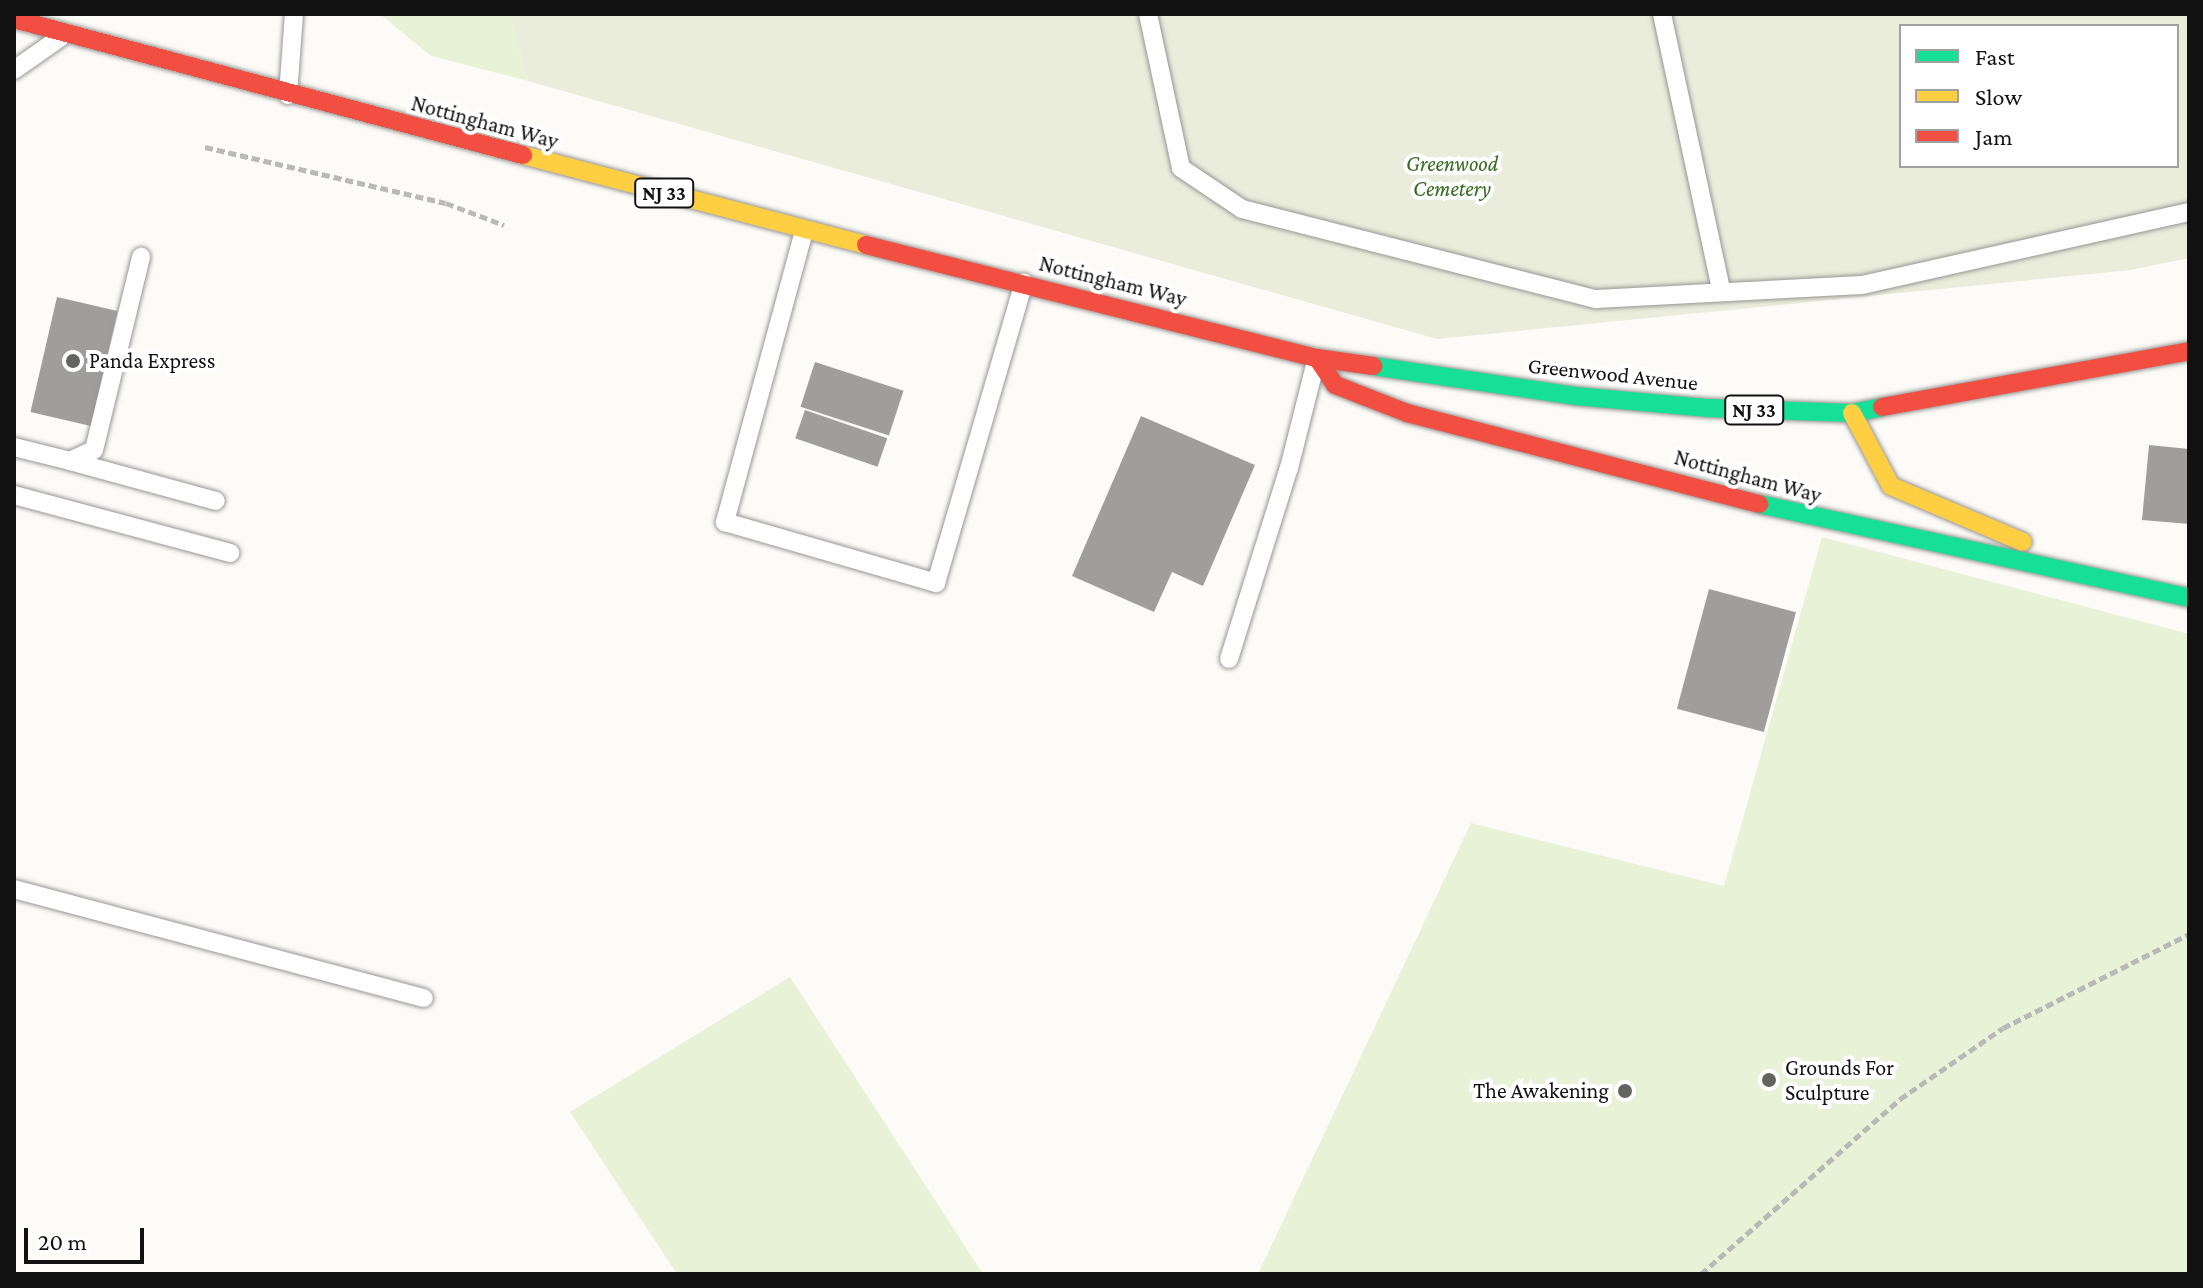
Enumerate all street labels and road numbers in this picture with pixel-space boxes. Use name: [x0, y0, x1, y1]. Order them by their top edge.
street label: Nottingham Way: [409, 90, 561, 154]
road number: NJ 33: [634, 177, 694, 209]
street label: Nottingham Way: [1036, 250, 1190, 312]
street label: Greenwood Avenue: [1527, 352, 1699, 396]
road number: NJ 33: [1724, 394, 1784, 426]
street label: Nottingham Way: [1672, 444, 1824, 508]

